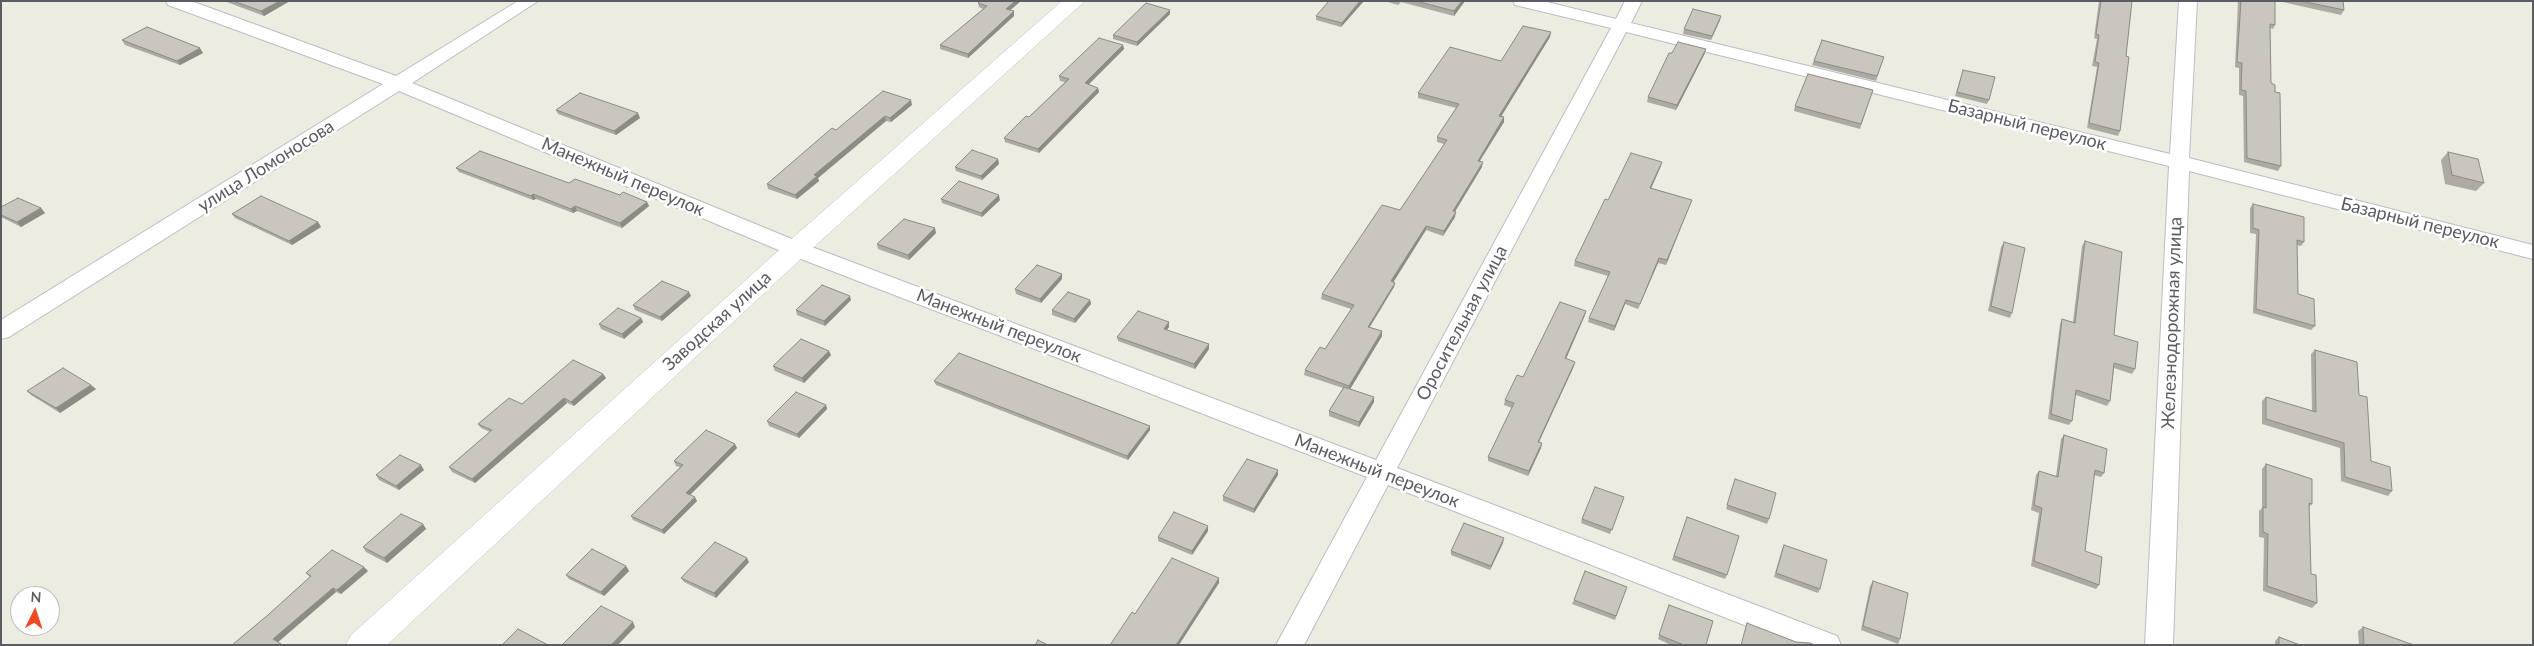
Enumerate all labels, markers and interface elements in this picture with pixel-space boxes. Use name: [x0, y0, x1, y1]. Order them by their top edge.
street label: Базарный переулок: [1945, 95, 2109, 155]
street label: улица Ломоносова: [194, 115, 338, 217]
street label: Манежный переулок: [538, 133, 708, 221]
street label: Базарный переулок: [2338, 193, 2502, 253]
street label: Железнодорожная улица: [2157, 216, 2187, 430]
street label: Оросительная улица: [1412, 242, 1512, 404]
street label: Заводская улица: [658, 267, 776, 375]
street label: Манежный переулок: [914, 285, 1084, 367]
street label: Манежный переулок: [1292, 430, 1462, 512]
north arrow: [10, 586, 60, 636]
text: N: [30, 588, 42, 605]

